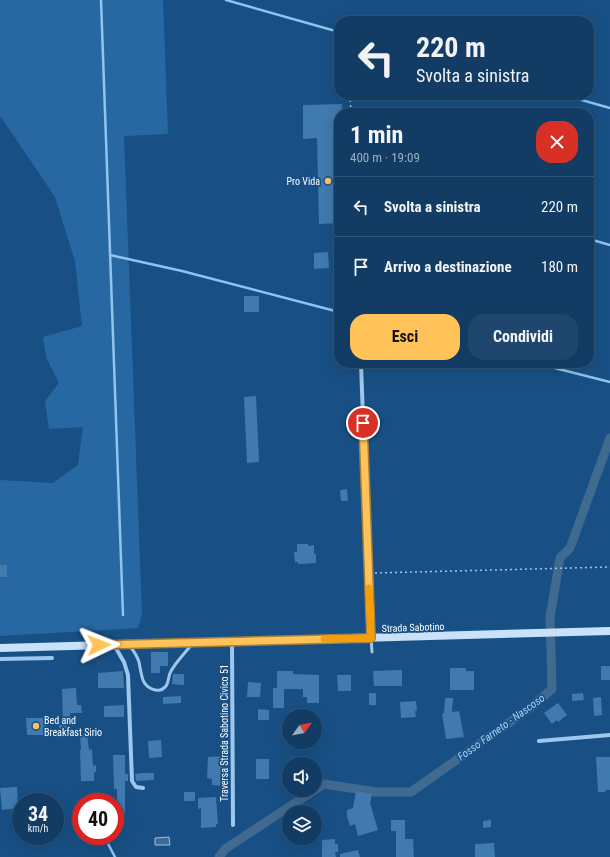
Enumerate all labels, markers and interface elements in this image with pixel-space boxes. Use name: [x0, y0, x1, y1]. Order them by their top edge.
text: 220 m: [416, 31, 486, 64]
icon: left: [350, 32, 402, 84]
text: Svolta a sinistra: [416, 65, 529, 86]
text: 1 min: [350, 121, 403, 149]
button: close: [536, 121, 578, 163]
text: 400 m · 19:09: [350, 150, 420, 165]
place label: Pro Vida: [287, 176, 320, 187]
marker: Pro Vida: [323, 176, 333, 186]
icon: left: [350, 196, 372, 218]
text: Svolta a sinistra: [384, 198, 481, 216]
text: 220 m: [541, 198, 578, 216]
icon: arrive: [350, 256, 372, 278]
text: Arrivo a destinazione: [384, 258, 512, 276]
text: 180 m: [541, 258, 578, 276]
button: Esci: [350, 314, 460, 360]
button: Condividi: [468, 314, 578, 360]
pin: [346, 406, 380, 440]
icon: arrive: [352, 412, 374, 434]
street label: Strada Sabotino: [381, 621, 445, 634]
position arrow: [78, 624, 120, 666]
street label: Traversa Strada Sabotino Civico 51: [219, 664, 230, 802]
water label: Fosso Farneto - Nascoso: [455, 691, 547, 763]
north arrow: [282, 709, 322, 749]
map controls: [282, 709, 322, 845]
place label: Bed and Breakfast Sirio: [44, 715, 102, 738]
marker: Bed and Breakfast Sirio: [31, 721, 41, 731]
button: sound: [282, 757, 322, 797]
speed limit sign: 40: [72, 793, 124, 845]
text: 34: [28, 802, 48, 826]
button: layers: [282, 805, 322, 845]
text: km/h: [28, 823, 48, 834]

